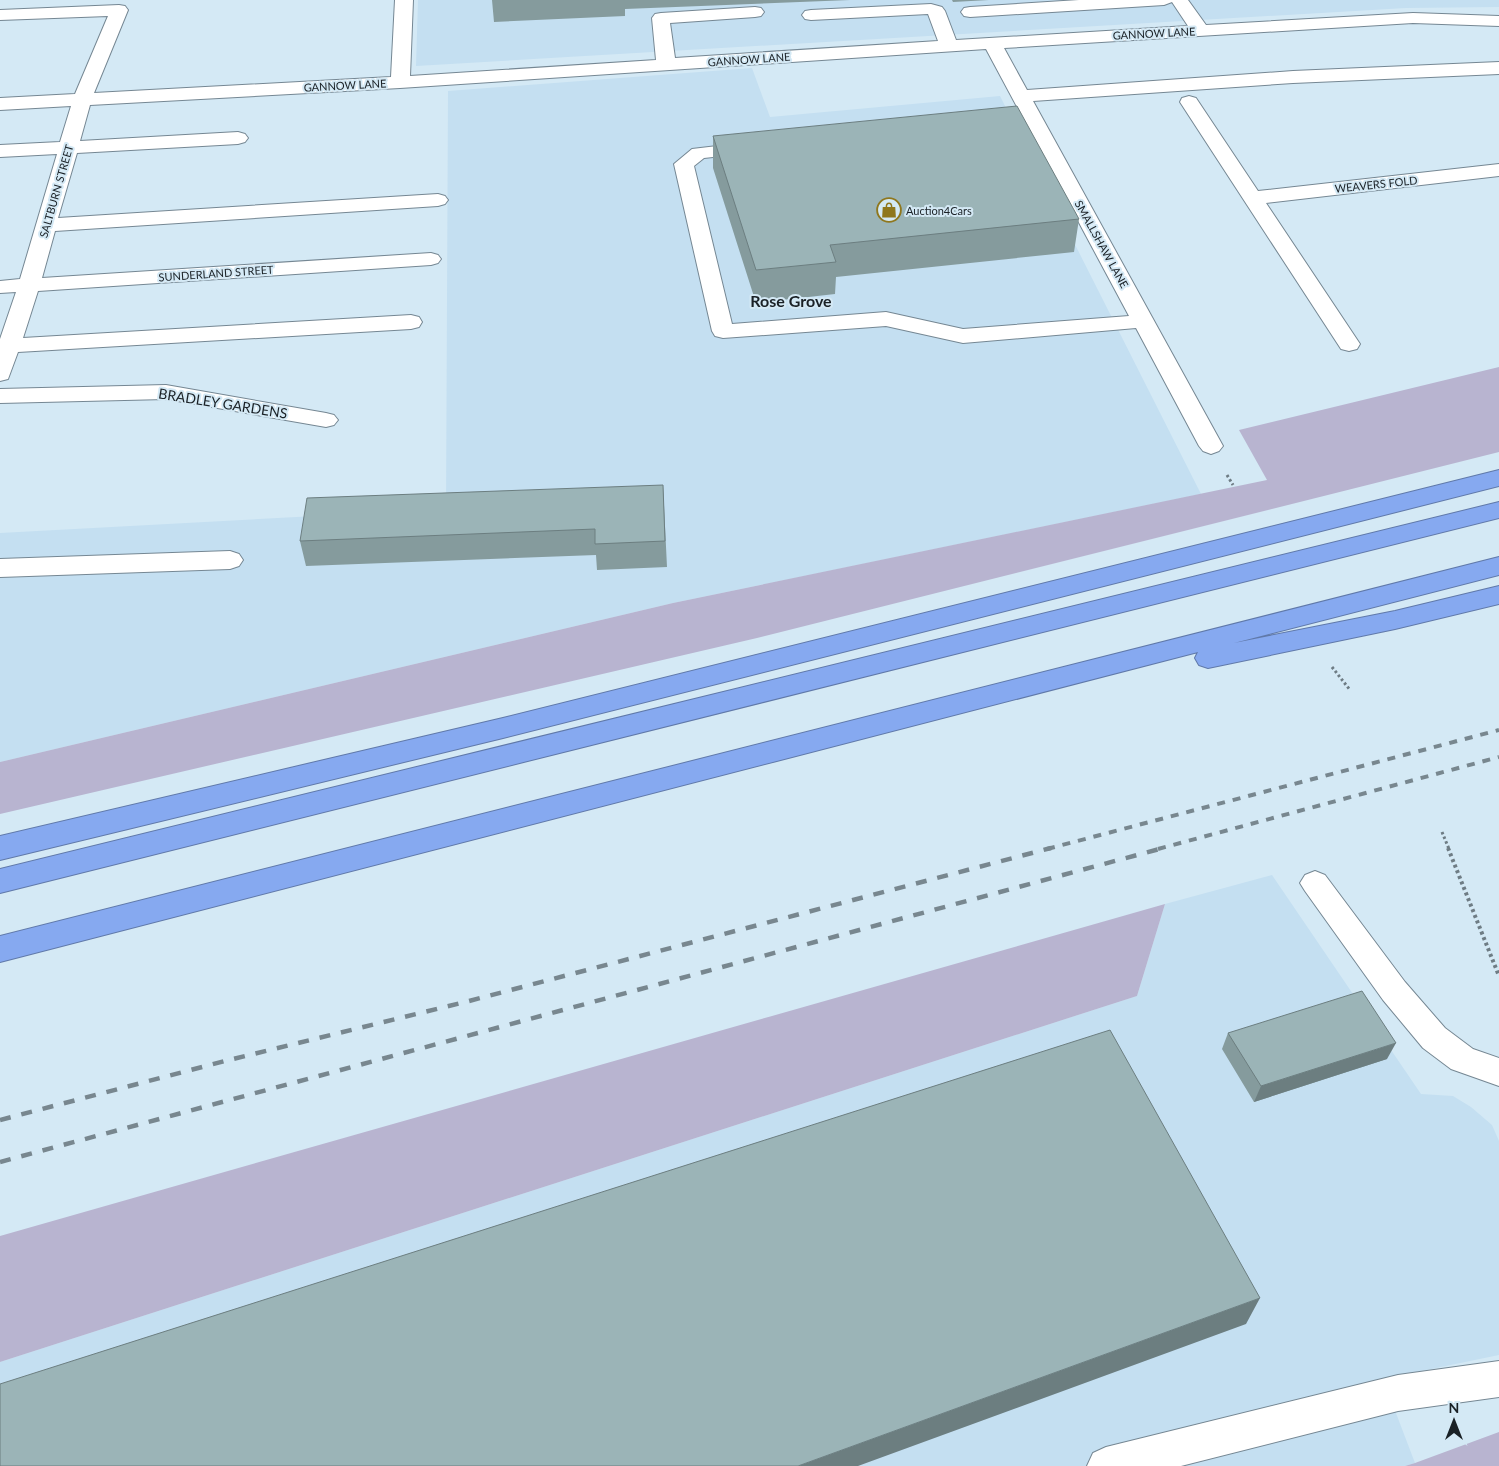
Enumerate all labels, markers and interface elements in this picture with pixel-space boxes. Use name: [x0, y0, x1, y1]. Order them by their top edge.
street label: GANNOW LANE: [1112, 24, 1196, 42]
street label: GANNOW LANE: [707, 50, 791, 68]
street label: GANNOW LANE: [303, 76, 387, 94]
street label: SALTBURN STREET: [36, 142, 76, 239]
street label: WEAVERS FOLD: [1334, 173, 1418, 195]
shop icon: Auction4Cars: [876, 197, 902, 223]
street label: SMALLSHAW LANE: [1073, 198, 1131, 290]
place label: Auction4Cars: [906, 204, 972, 217]
street label: SUNDERLAND STREET: [158, 262, 274, 284]
district label: Rose Grove: [750, 291, 832, 310]
street label: BRADLEY GARDENS: [157, 384, 289, 422]
north arrow: [1429, 1396, 1479, 1446]
text: N: [1449, 1399, 1459, 1416]

